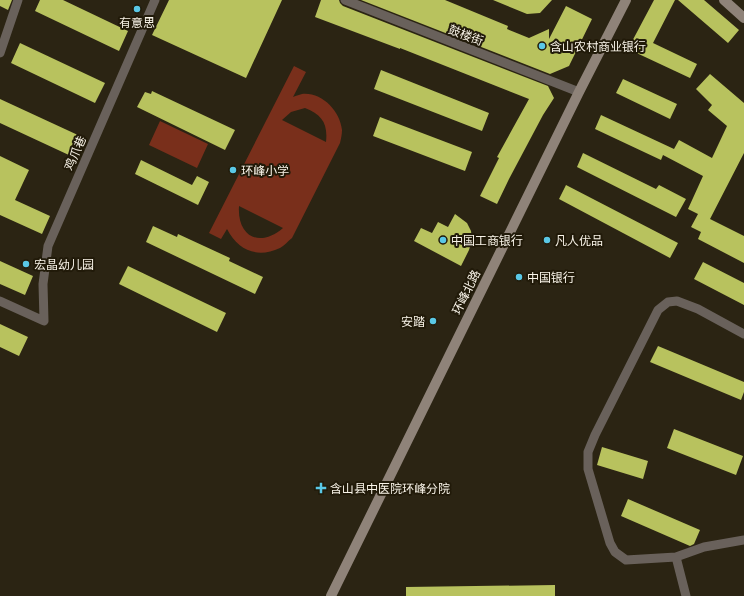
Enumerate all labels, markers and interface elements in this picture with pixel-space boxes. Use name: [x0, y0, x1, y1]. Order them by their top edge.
marker: 有意思: [132, 4, 142, 14]
place label: 有意思: [119, 15, 155, 30]
street label: 鼓楼街: [447, 22, 485, 48]
place label: 含山农村商业银行: [550, 39, 646, 54]
marker: 含山农村商业银行: [537, 41, 547, 51]
street label: 鸡爪巷: [61, 133, 89, 173]
place label: 环峰小学: [241, 163, 289, 178]
marker: 环峰小学: [228, 165, 238, 175]
place label: 中国工商银行: [451, 233, 523, 248]
place label: 凡人优品: [555, 233, 603, 248]
marker: 中国工商银行: [438, 235, 448, 245]
marker: 凡人优品: [542, 235, 552, 245]
place label: 宏晶幼儿园: [34, 257, 94, 272]
marker: 宏晶幼儿园: [21, 259, 31, 269]
street label: 环峰北路: [449, 267, 483, 317]
place label: 中国银行: [527, 270, 575, 285]
marker: 中国银行: [514, 272, 524, 282]
place label: 安踏: [401, 314, 425, 329]
marker: 安踏: [428, 316, 438, 326]
place label: 含山县中医院环峰分院: [330, 481, 450, 496]
marker: 含山县中医院环峰分院: [315, 482, 327, 494]

